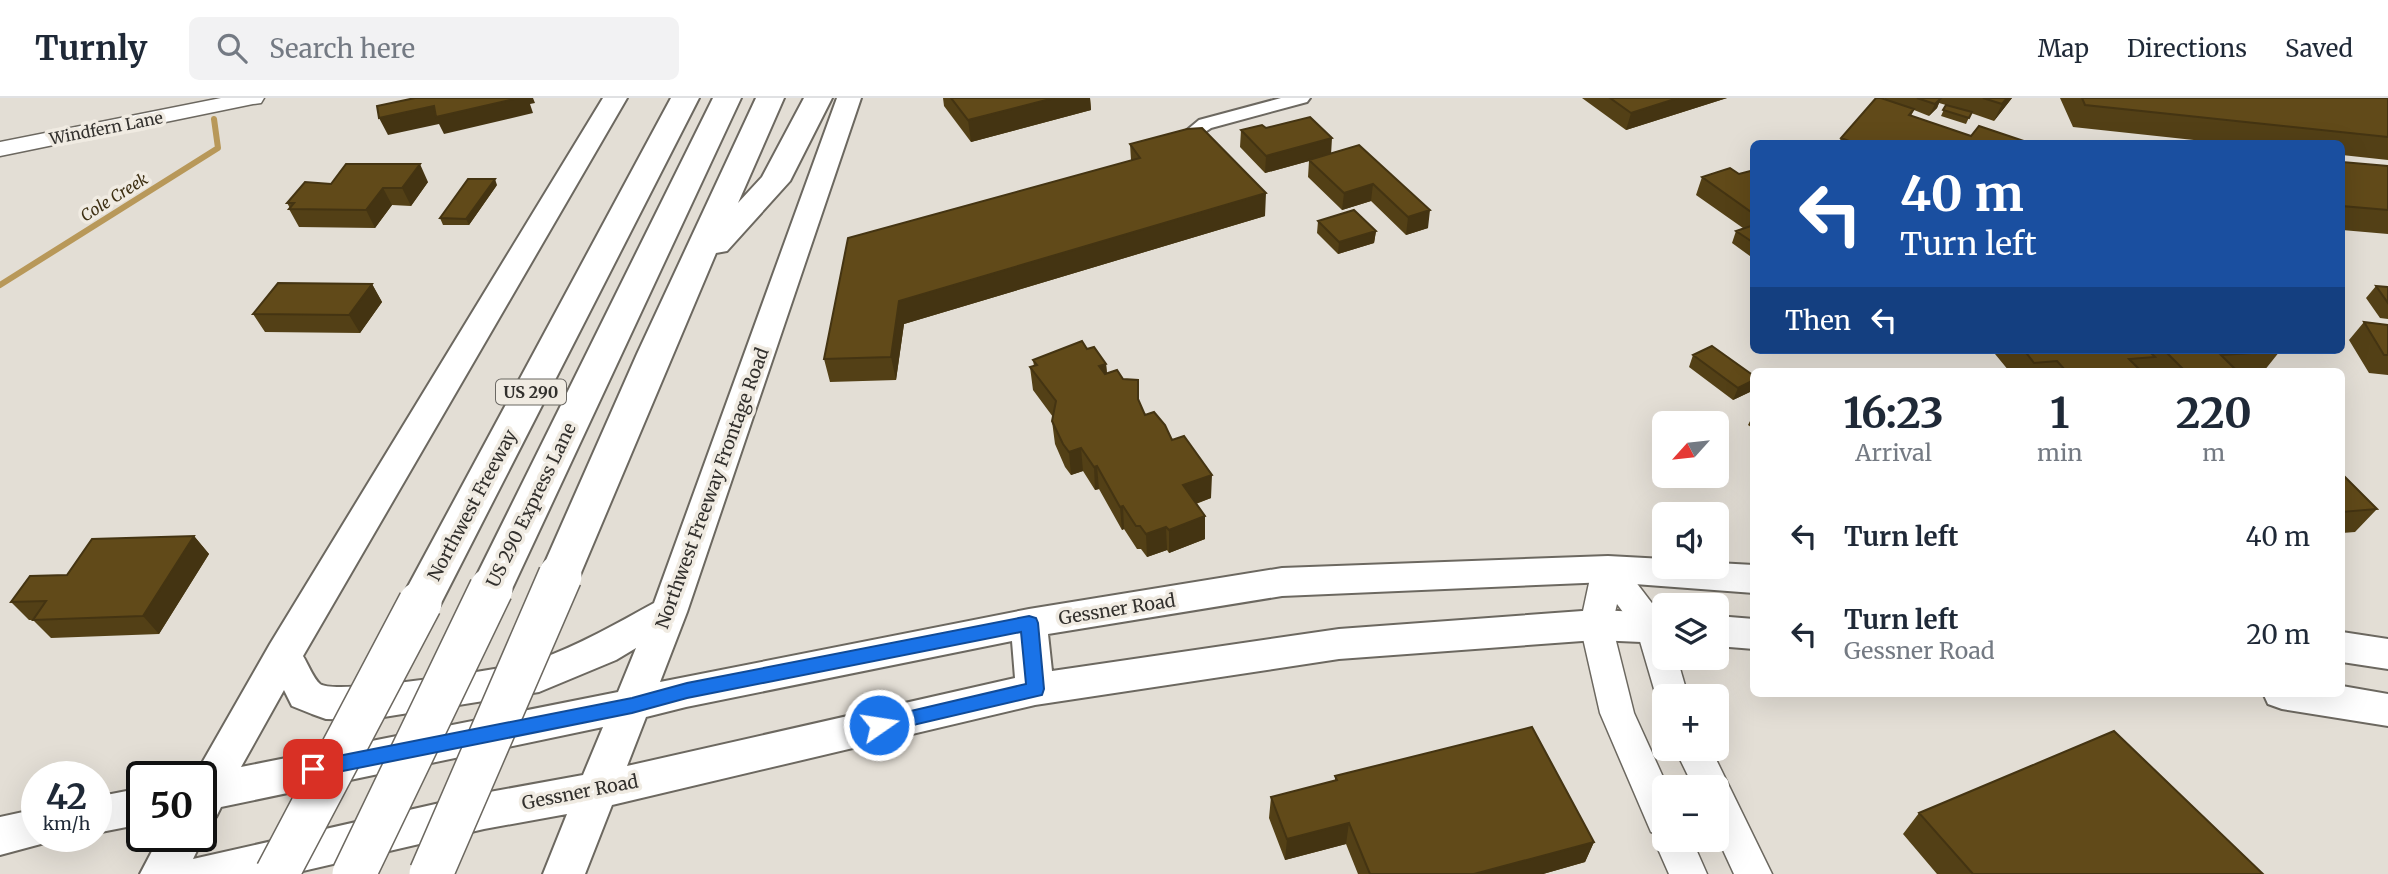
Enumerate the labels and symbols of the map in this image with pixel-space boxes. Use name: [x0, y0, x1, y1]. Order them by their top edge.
street label: Windfern Lane: [47, 107, 164, 149]
water label: Cole Creek: [77, 168, 152, 226]
street label: Northwest Freeway Frontage Road: [650, 344, 774, 632]
road number: US 290: [496, 380, 566, 404]
north arrow: [1652, 411, 1729, 488]
street label: US 290 Express Lane: [481, 419, 581, 591]
street label: Northwest Freeway: [422, 425, 522, 585]
street label: Gessner Road: [1057, 588, 1177, 630]
position arrow: [842, 688, 916, 762]
pin: [283, 739, 343, 799]
speed limit sign: 50: [126, 761, 217, 852]
street label: Gessner Road: [520, 769, 640, 815]

